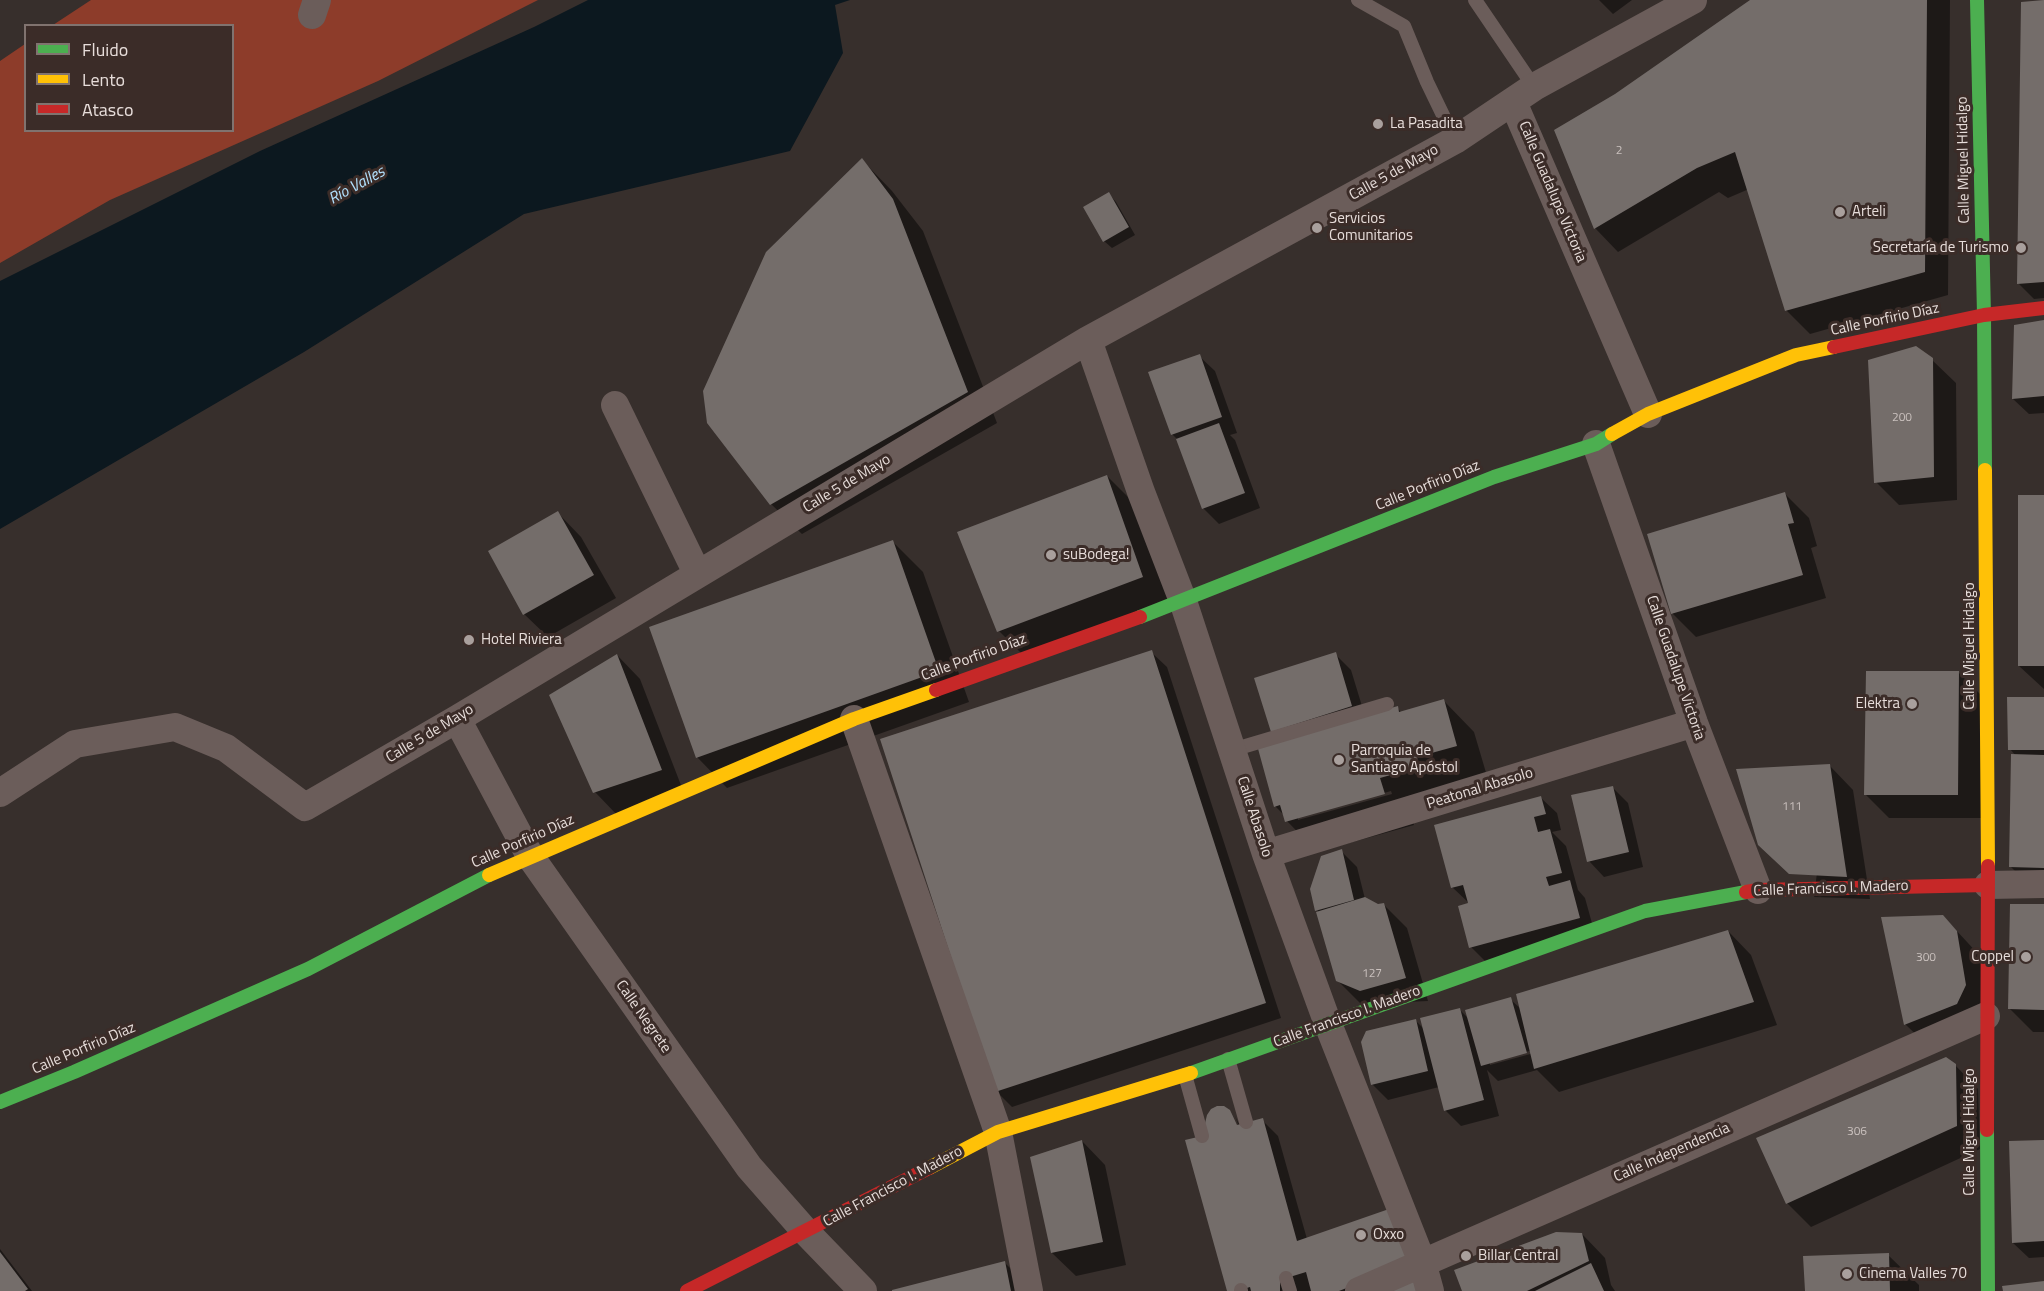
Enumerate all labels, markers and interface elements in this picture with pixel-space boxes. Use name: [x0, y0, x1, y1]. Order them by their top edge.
legend: [24, 24, 234, 132]
text: Fluido: [82, 36, 128, 63]
text: Lento: [82, 66, 125, 93]
text: Atasco: [82, 96, 133, 123]
street label: Calle Miguel Hidalgo: [1954, 96, 1974, 224]
place label: La Pasadita: [1390, 115, 1463, 133]
marker: La Pasadita: [1371, 117, 1385, 131]
street label: Calle Guadalupe Victoria: [1514, 119, 1590, 265]
street label: Calle 5 de Mayo: [1346, 141, 1442, 205]
house number: 2: [1616, 144, 1622, 158]
water label: Río Valles: [326, 163, 388, 209]
place label: Arteli: [1852, 203, 1886, 221]
marker: Arteli: [1833, 205, 1847, 219]
place label: Servicios Comunitarios: [1329, 210, 1413, 245]
marker: Servicios Comunitarios: [1310, 221, 1324, 235]
place label: Secretaría de Turismo: [1873, 239, 2009, 257]
marker: Secretaría de Turismo: [2014, 241, 2028, 255]
street label: Calle Porfirio Díaz: [1829, 300, 1941, 340]
house number: 200: [1892, 411, 1912, 425]
street label: Calle 5 de Mayo: [800, 451, 894, 517]
street label: Calle Porfirio Díaz: [1373, 457, 1483, 515]
place label: suBodega!: [1063, 546, 1130, 564]
marker: suBodega!: [1044, 548, 1058, 562]
street label: Calle Miguel Hidalgo: [1961, 582, 1979, 710]
street label: Calle Guadalupe Victoria: [1642, 593, 1708, 743]
place label: Hotel Riviera: [481, 631, 562, 649]
street label: Calle Porfirio Díaz: [919, 631, 1029, 685]
marker: Hotel Riviera: [462, 633, 476, 647]
place label: Elektra: [1856, 695, 1900, 713]
marker: Elektra: [1905, 697, 1919, 711]
street label: Calle 5 de Mayo: [383, 701, 477, 767]
place label: Parroquia de Santiago Apóstol: [1351, 742, 1458, 777]
marker: Parroquia de Santiago Apóstol: [1332, 753, 1346, 767]
street label: Peatonal Abasolo: [1425, 764, 1535, 814]
street label: Calle Abasolo: [1232, 774, 1276, 860]
house number: 111: [1782, 800, 1802, 814]
street label: Calle Porfirio Díaz: [469, 811, 577, 873]
street label: Calle Francisco I. Madero: [1753, 877, 1909, 901]
place label: Coppel: [1971, 948, 2014, 966]
marker: Coppel: [2019, 950, 2033, 964]
house number: 300: [1916, 951, 1936, 965]
house number: 127: [1362, 967, 1382, 981]
street label: Calle Negrete: [611, 977, 675, 1057]
street label: Calle Francisco I. Madero: [1271, 982, 1423, 1052]
street label: Calle Porfirio Díaz: [30, 1019, 138, 1079]
street label: Calle Miguel Hidalgo: [1961, 1068, 1979, 1196]
street label: Calle Independencia: [1611, 1119, 1733, 1187]
house number: 306: [1847, 1125, 1867, 1139]
street label: Calle Francisco I. Madero: [820, 1143, 966, 1231]
place label: Oxxo: [1373, 1226, 1404, 1244]
marker: Oxxo: [1354, 1228, 1368, 1242]
place label: Billar Central: [1478, 1247, 1558, 1265]
marker: Billar Central: [1459, 1249, 1473, 1263]
place label: Cinema Valles 70: [1859, 1265, 1967, 1283]
marker: Cinema Valles 70: [1840, 1267, 1854, 1281]

